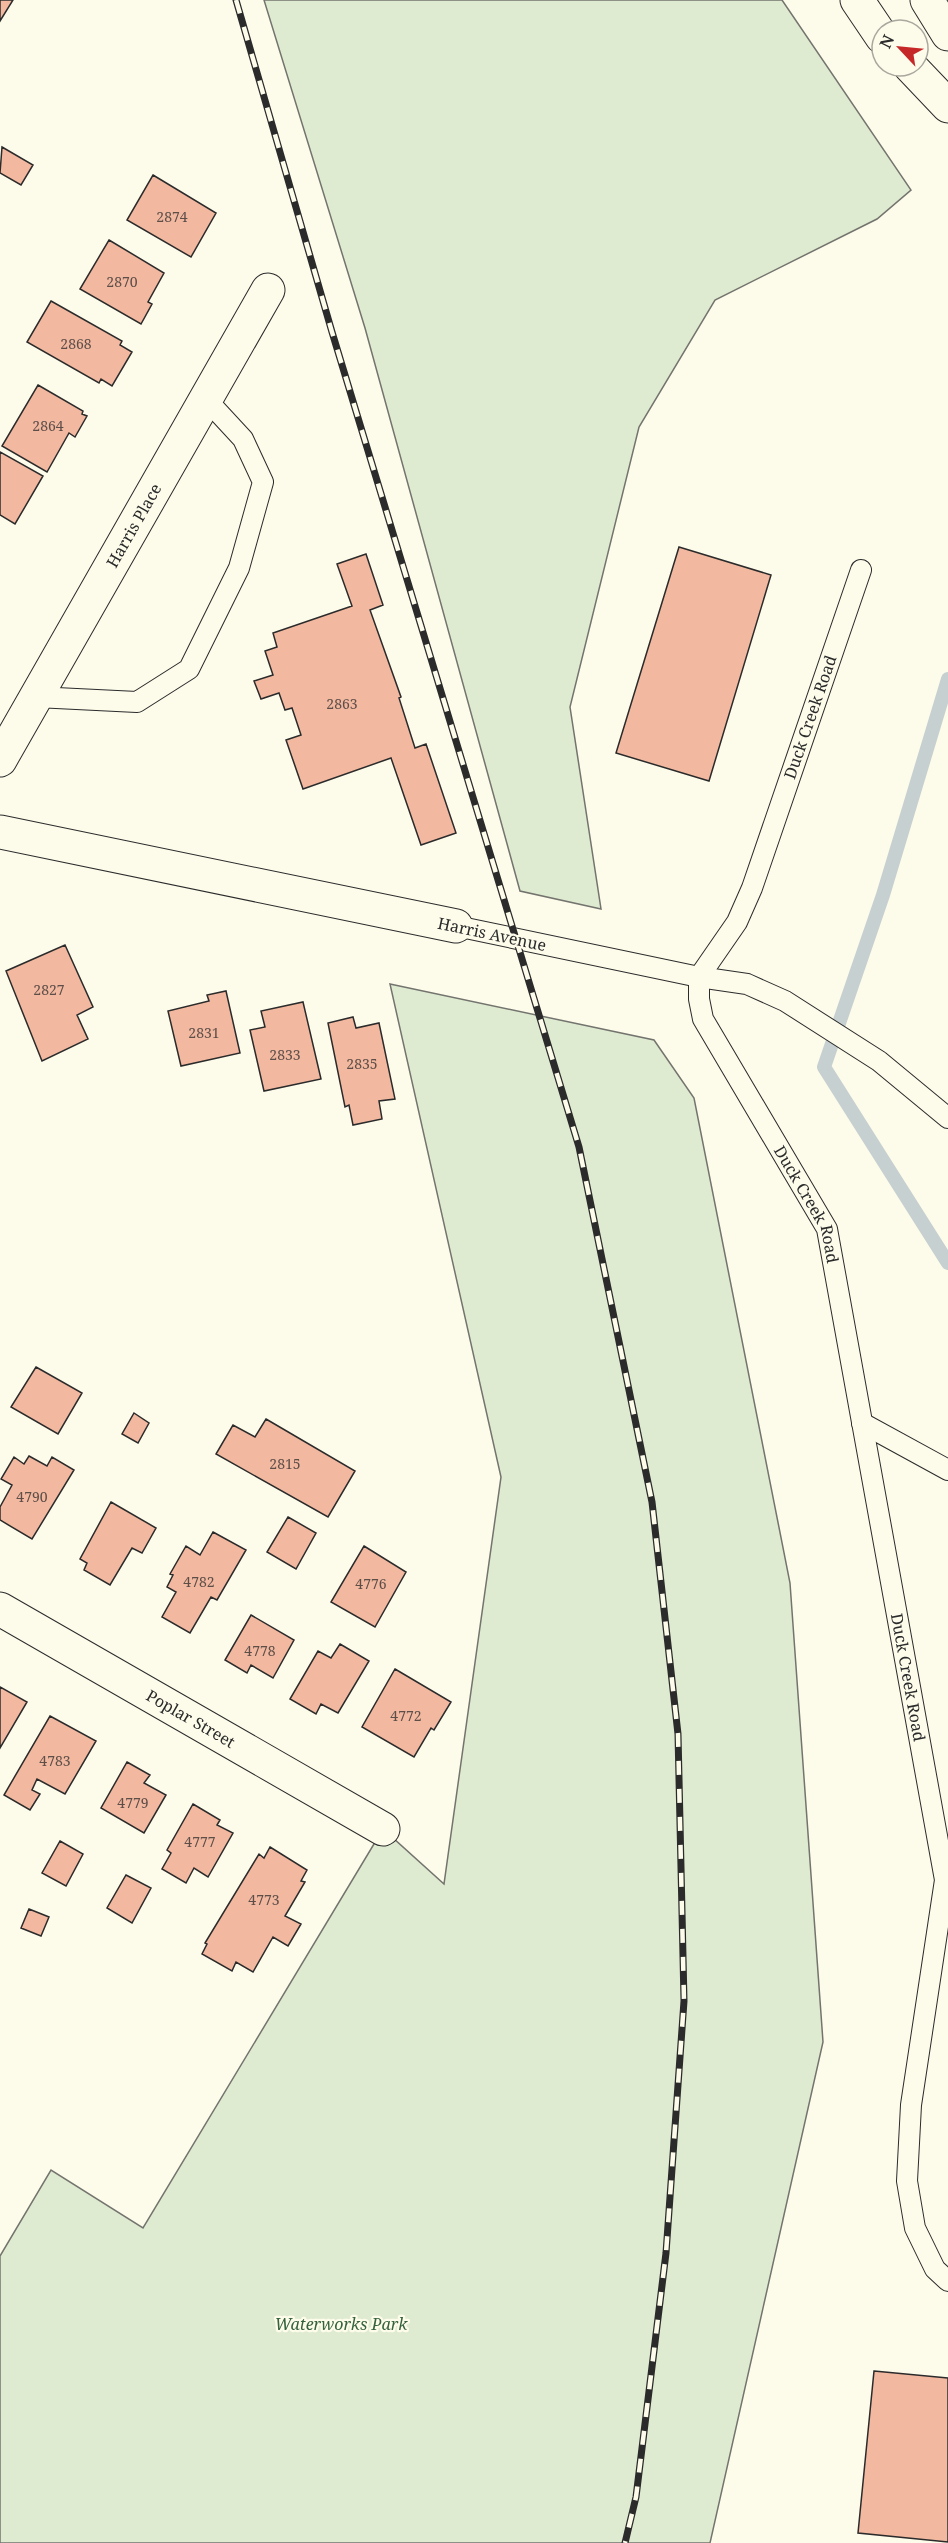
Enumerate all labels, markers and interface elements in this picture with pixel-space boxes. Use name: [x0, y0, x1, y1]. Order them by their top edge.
north arrow: [870, 18, 930, 78]
text: N: [874, 31, 899, 52]
house number: 2874: [156, 207, 188, 226]
house number: 2870: [106, 272, 138, 291]
house number: 2868: [60, 334, 92, 353]
house number: 2864: [32, 416, 64, 435]
street label: Harris Place: [101, 479, 166, 571]
street label: Duck Creek Road: [778, 652, 842, 782]
house number: 2863: [326, 694, 358, 713]
street label: Harris Avenue: [436, 912, 548, 956]
house number: 2827: [33, 980, 65, 999]
house number: 2831: [188, 1023, 220, 1042]
house number: 2833: [269, 1045, 301, 1064]
house number: 2835: [346, 1054, 378, 1073]
street label: Duck Creek Road: [769, 1141, 844, 1265]
house number: 2815: [269, 1454, 301, 1473]
house number: 4790: [16, 1487, 48, 1506]
house number: 4782: [183, 1572, 215, 1591]
house number: 4776: [355, 1574, 387, 1593]
street label: Duck Creek Road: [886, 1611, 931, 1743]
house number: 4778: [244, 1641, 276, 1660]
street label: Poplar Street: [142, 1684, 240, 1753]
house number: 4772: [390, 1706, 422, 1725]
house number: 4783: [39, 1751, 71, 1770]
house number: 4779: [117, 1793, 149, 1812]
house number: 4777: [184, 1832, 216, 1851]
house number: 4773: [248, 1890, 280, 1909]
park label: Waterworks Park: [275, 2313, 408, 2335]

